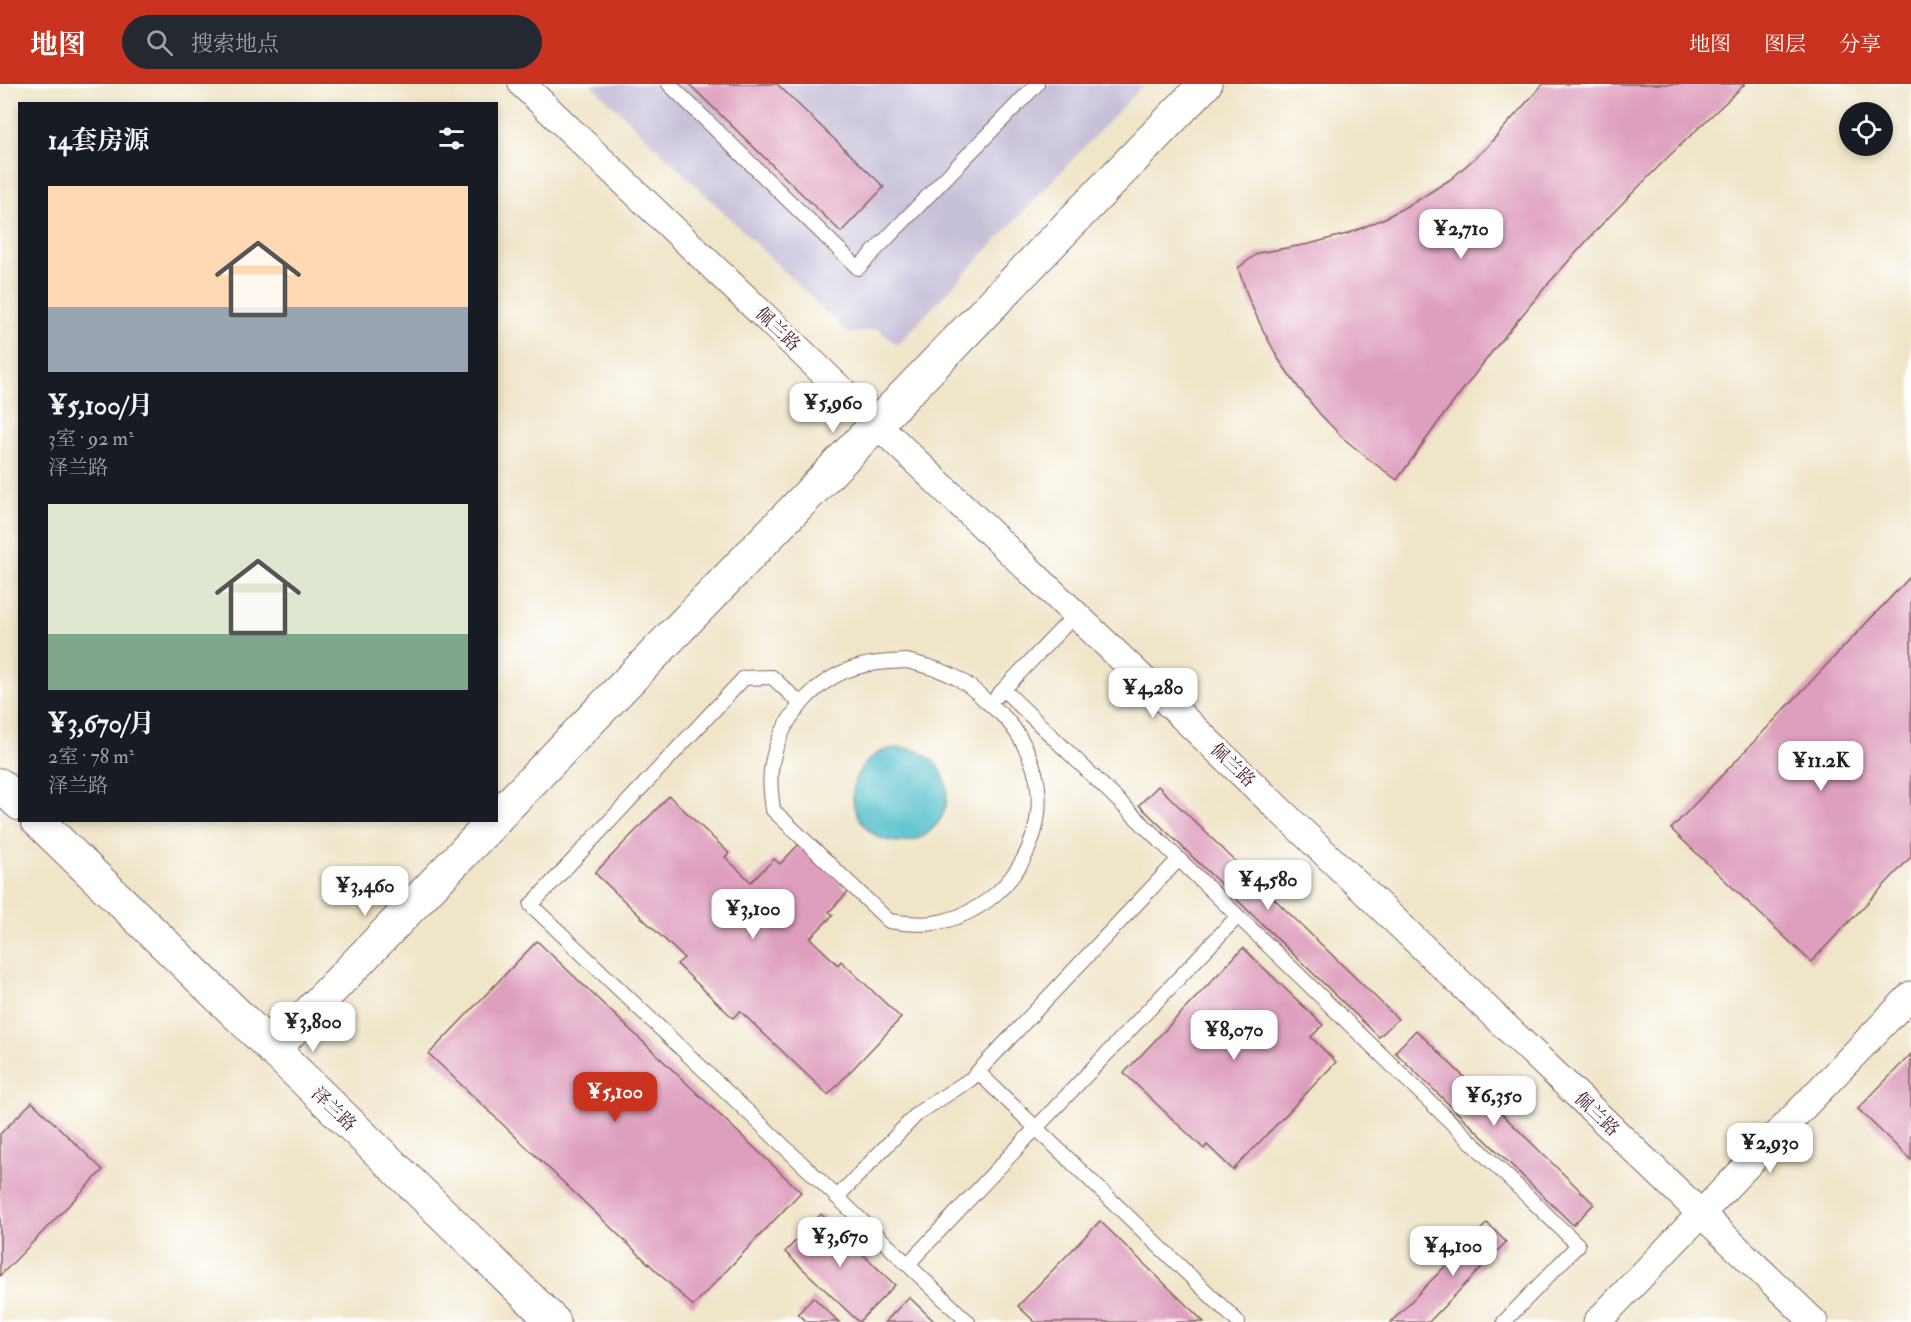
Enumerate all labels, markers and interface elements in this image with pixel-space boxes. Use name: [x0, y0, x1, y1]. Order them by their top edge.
search box: [122, 15, 542, 69]
icon: search: [143, 26, 176, 59]
text: 地图: [30, 28, 86, 63]
text: 搜索地点: [191, 30, 279, 58]
text: 地图: [1689, 31, 1731, 58]
text: 图层: [1764, 31, 1806, 58]
text: 分享: [1839, 31, 1881, 58]
map controls: [1839, 102, 1893, 156]
button: locate: [1839, 102, 1893, 156]
icon: filters: [435, 122, 468, 155]
text: 14套房源: [48, 125, 149, 157]
pin: ¥2,710: [1412, 209, 1510, 260]
text: ¥2,710: [1433, 216, 1489, 241]
icon: home: [204, 225, 312, 333]
street label: 佩兰路: [750, 302, 805, 356]
pin: ¥5,960: [784, 383, 882, 434]
text: ¥5,100/月: [48, 390, 153, 422]
text: ¥5,960: [804, 390, 862, 415]
text: 3室 · 92 m²: [48, 426, 134, 451]
text: 泽兰路: [48, 455, 108, 480]
icon: home: [204, 543, 312, 651]
pin: ¥4,280: [1104, 668, 1202, 719]
text: ¥4,280: [1123, 675, 1183, 700]
text: ¥3,670/月: [48, 708, 155, 740]
street label: 佩兰路: [1205, 738, 1260, 792]
pin: ¥11.2K: [1772, 741, 1870, 792]
text: 2室 · 78 m²: [48, 744, 134, 769]
text: ¥11.2K: [1792, 748, 1850, 773]
text: 泽兰路: [48, 773, 108, 798]
pin: ¥4,580: [1219, 860, 1317, 911]
pin: ¥3,460: [316, 866, 414, 917]
text: ¥4,580: [1238, 867, 1298, 892]
text: ¥3,460: [335, 873, 395, 898]
pin: ¥3,100: [704, 889, 802, 940]
text: ¥3,100: [726, 896, 781, 921]
pin: ¥3,800: [264, 1002, 362, 1053]
text: ¥3,800: [284, 1009, 342, 1034]
pin: ¥8,070: [1185, 1010, 1283, 1061]
text: ¥8,070: [1205, 1017, 1263, 1042]
pin: ¥5,100: [566, 1072, 664, 1123]
pin: ¥6,350: [1445, 1076, 1543, 1127]
text: ¥5,100: [587, 1079, 643, 1104]
street label: 泽兰路: [306, 1082, 361, 1136]
text: ¥6,350: [1466, 1083, 1522, 1108]
street label: 佩兰路: [1569, 1087, 1624, 1141]
pin: ¥2,930: [1721, 1123, 1819, 1174]
text: ¥2,930: [1741, 1130, 1799, 1155]
pin: ¥3,670: [791, 1217, 889, 1268]
text: ¥3,670: [812, 1224, 868, 1249]
pin: ¥4,100: [1404, 1226, 1502, 1277]
text: ¥4,100: [1424, 1233, 1482, 1258]

